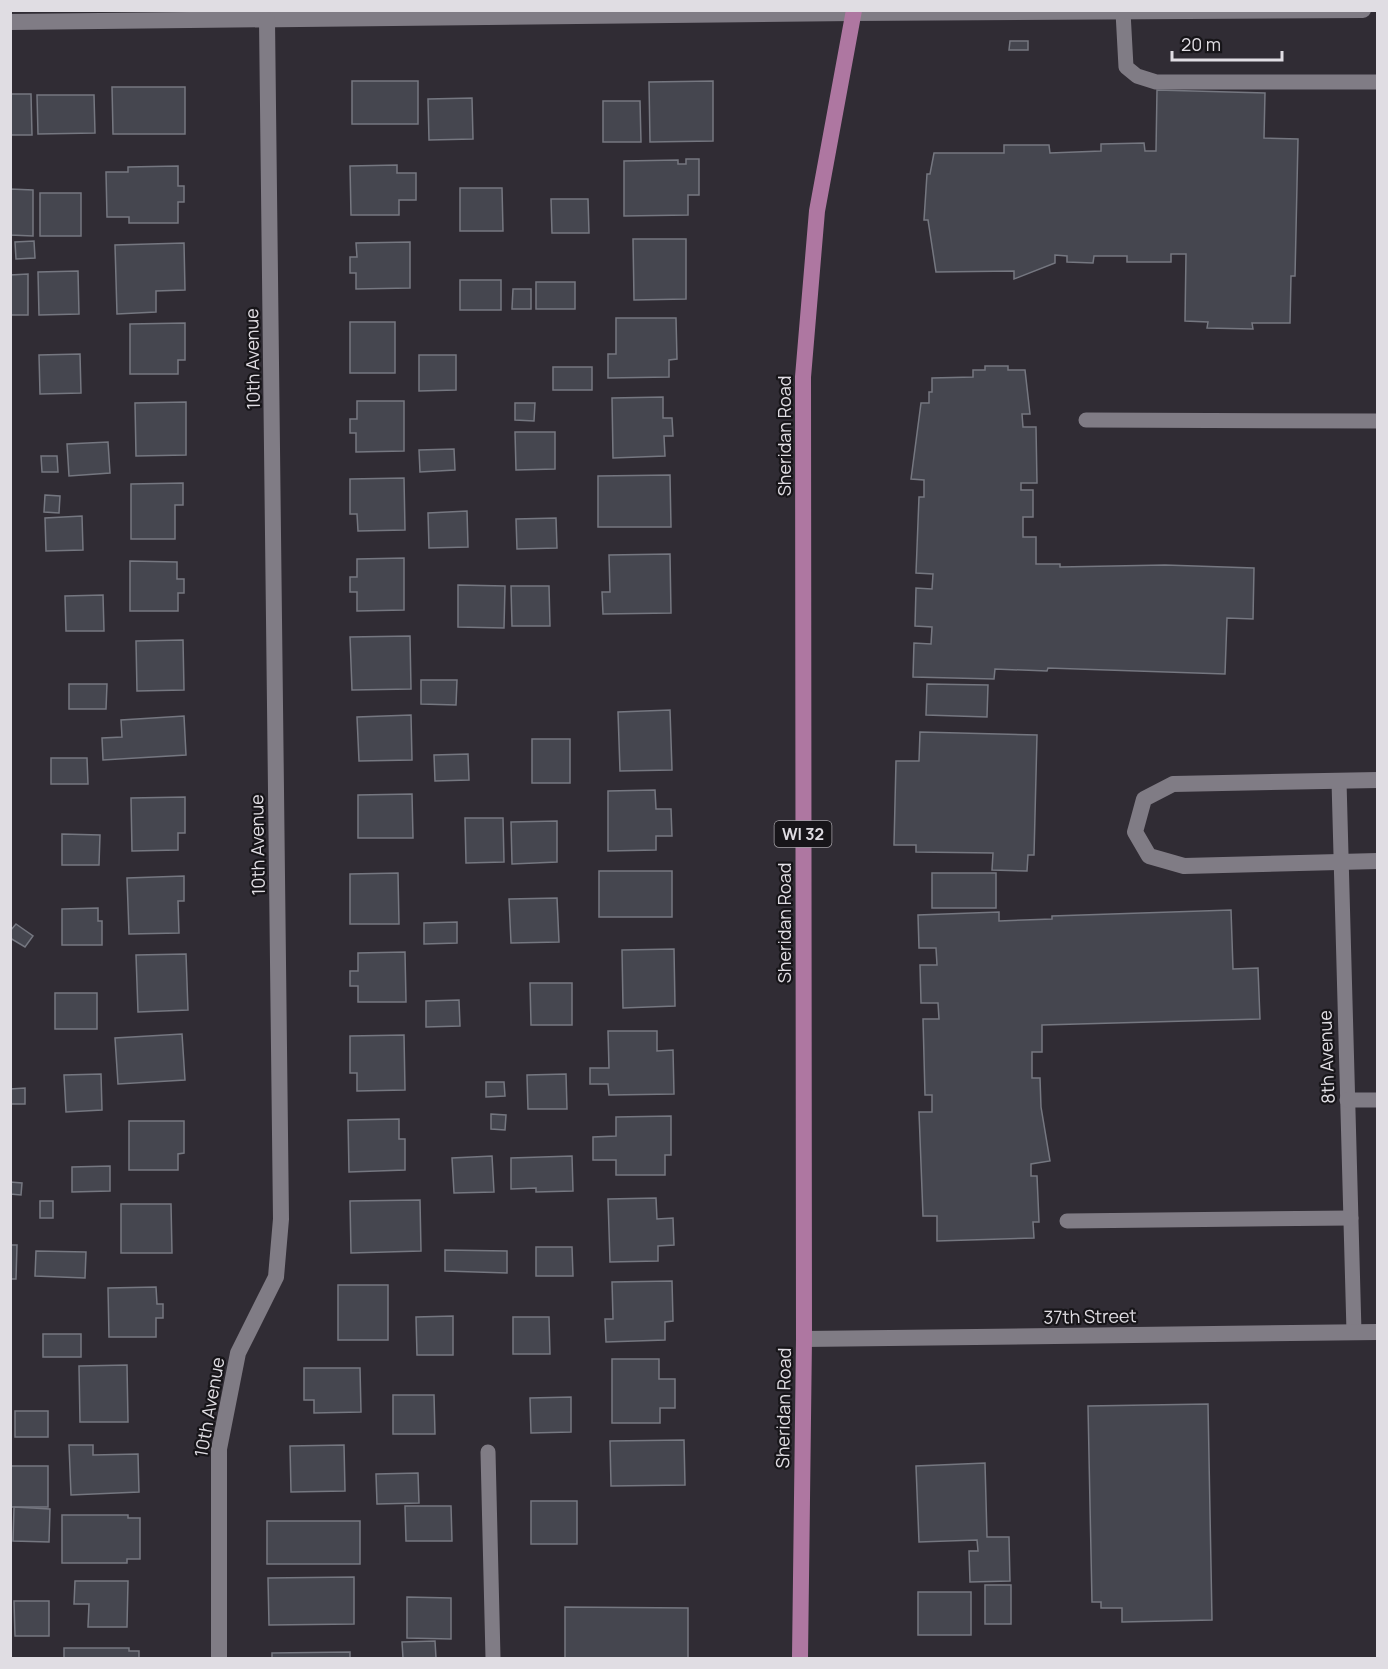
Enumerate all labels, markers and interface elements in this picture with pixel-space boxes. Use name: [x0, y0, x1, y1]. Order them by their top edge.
scale bar: [1172, 24, 1282, 62]
text: 20 m: [1181, 32, 1221, 56]
street label: 10th Avenue: [239, 308, 265, 410]
street label: Sheridan Road: [772, 376, 796, 496]
street label: 10th Avenue: [244, 794, 270, 896]
road number: WI 32: [774, 821, 832, 847]
street label: Sheridan Road: [772, 863, 796, 983]
street label: 8th Avenue: [1312, 1010, 1340, 1104]
street label: 37th Street: [1043, 1303, 1137, 1329]
street label: Sheridan Road: [770, 1347, 796, 1469]
street label: 10th Avenue: [188, 1355, 230, 1459]

